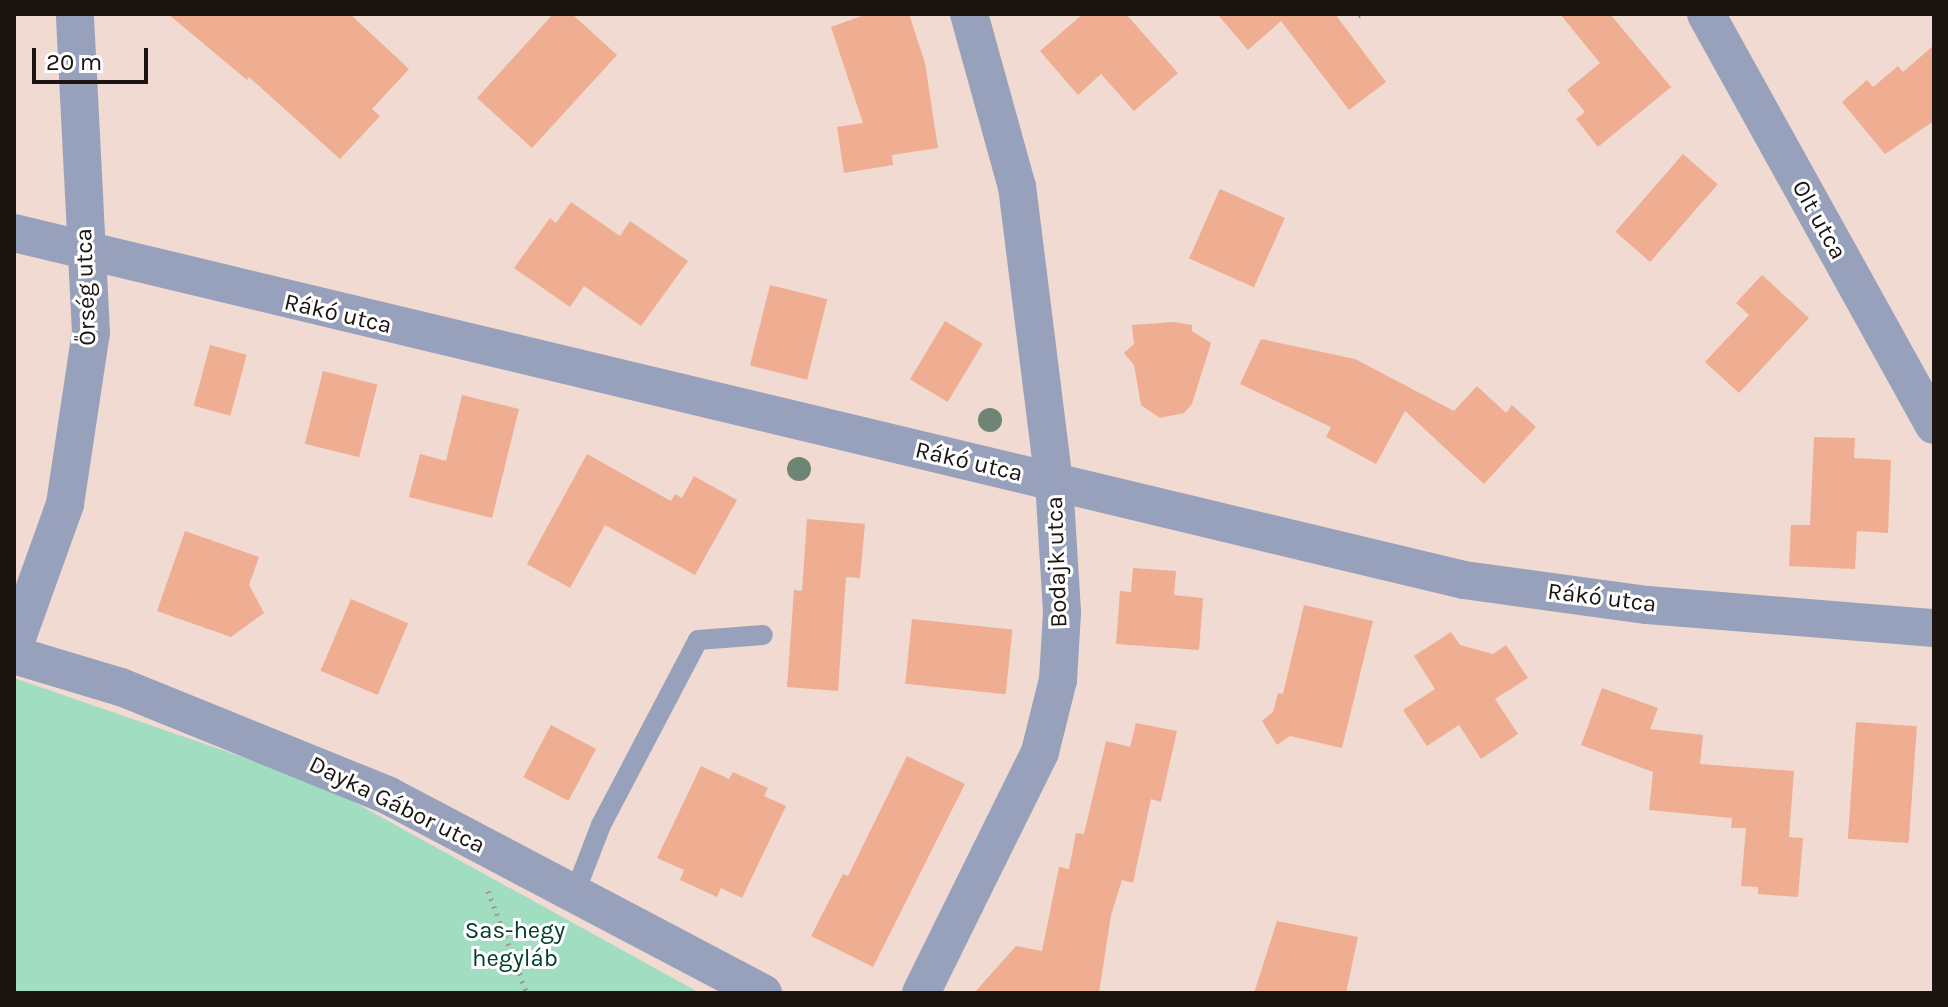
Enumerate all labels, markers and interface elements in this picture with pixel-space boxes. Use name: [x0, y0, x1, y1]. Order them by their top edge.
scale bar: [36, 32, 152, 82]
text: 20 m: [46, 48, 102, 76]
street label: Olt utca: [1786, 175, 1852, 265]
street label: Őrség utca: [70, 228, 102, 346]
street label: Rákó utca: [281, 288, 395, 340]
street label: Rákó utca: [912, 436, 1026, 488]
street label: Bodajk utca: [1040, 496, 1074, 628]
street label: Rákó utca: [1546, 577, 1658, 619]
street label: Dayka Gábor utca: [304, 750, 490, 860]
park label: Sas-hegy hegyláb: [465, 917, 565, 973]

